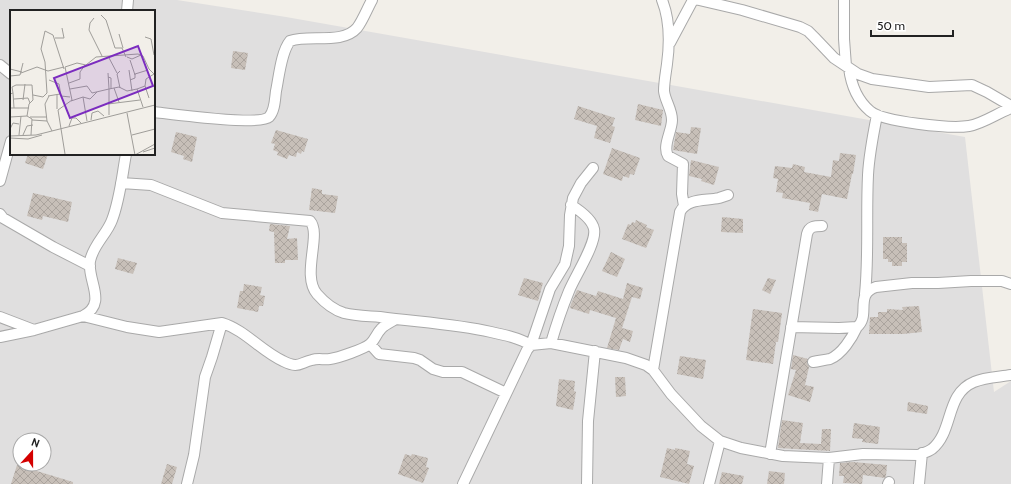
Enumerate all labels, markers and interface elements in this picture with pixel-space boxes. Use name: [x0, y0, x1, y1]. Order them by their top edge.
inset map: [10, 10, 155, 155]
scale bar: [871, 12, 953, 38]
text: 50 m: [877, 18, 905, 33]
north arrow: [12, 432, 52, 472]
text: N: [29, 435, 42, 451]

